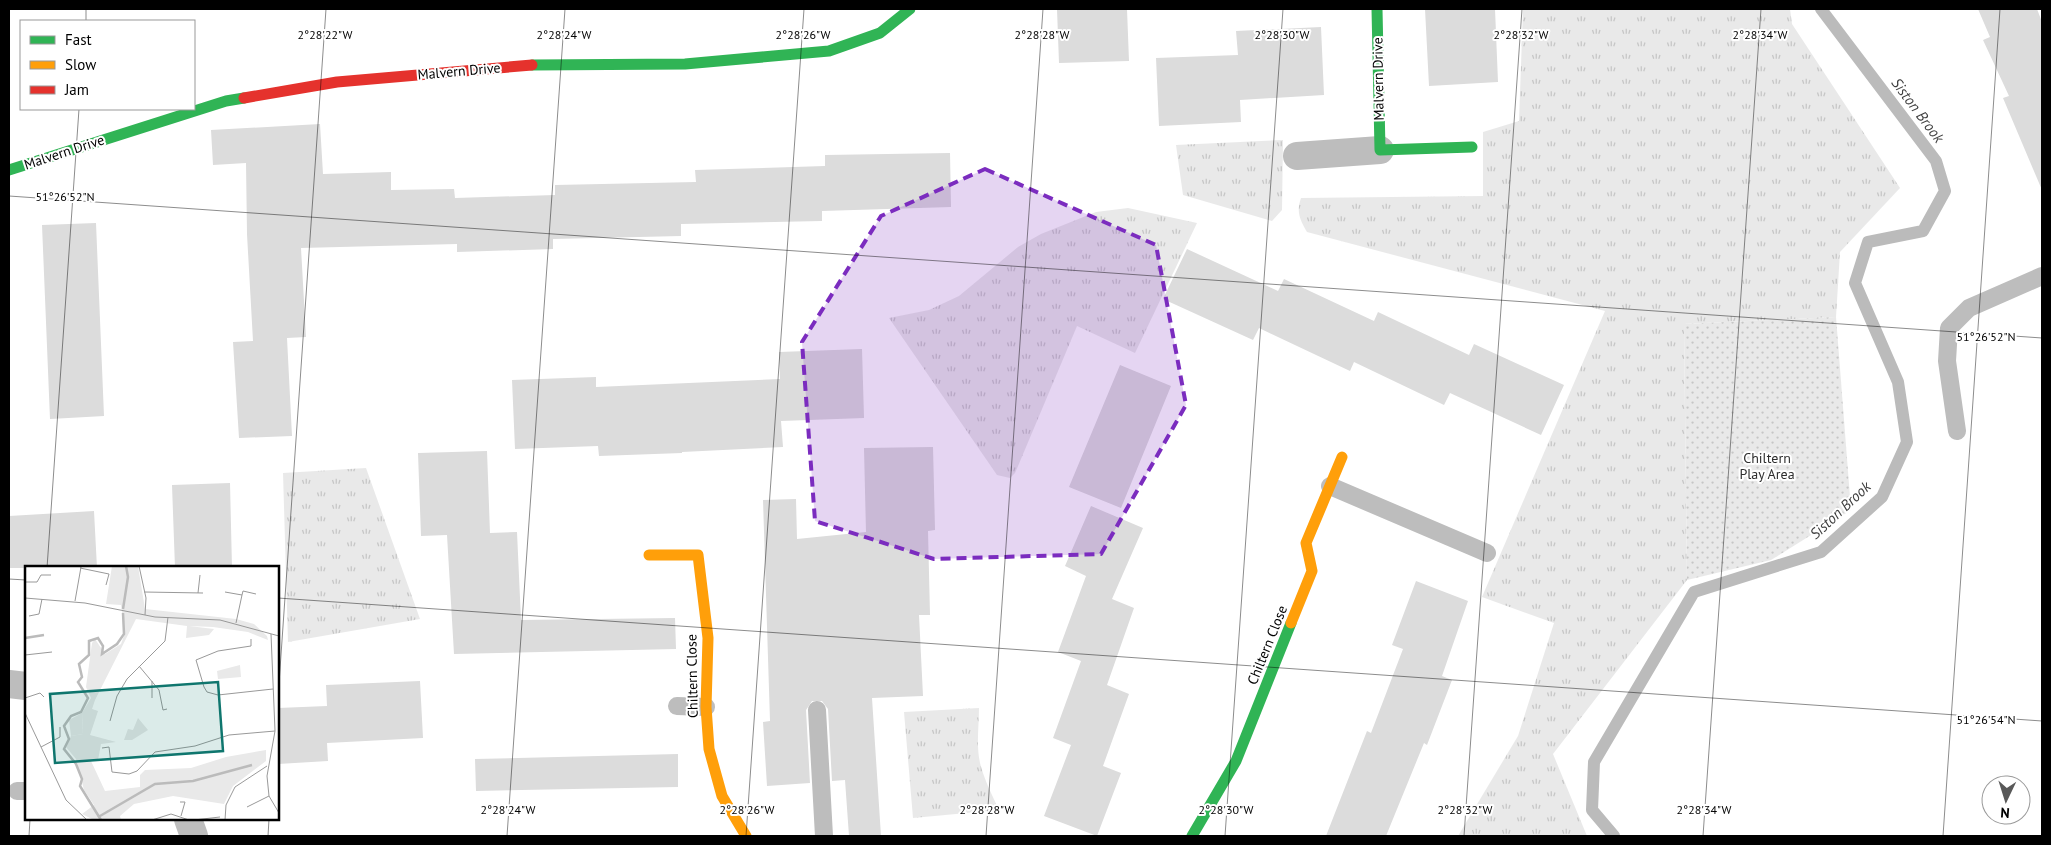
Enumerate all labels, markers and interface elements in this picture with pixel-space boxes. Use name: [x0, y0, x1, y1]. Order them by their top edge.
legend: [20, 20, 195, 110]
text: 2°28'22"W: [298, 27, 352, 42]
text: 2°28'24"W: [537, 27, 591, 42]
text: 2°28'26"W: [776, 27, 830, 42]
text: 2°28'28"W: [1015, 27, 1069, 42]
text: 2°28'30"W: [1255, 27, 1309, 42]
text: 2°28'32"W: [1494, 27, 1548, 42]
text: 2°28'34"W: [1733, 27, 1787, 42]
text: Fast: [65, 30, 92, 49]
street label: Malvern Drive: [1368, 37, 1388, 121]
text: Slow: [65, 55, 96, 74]
street label: Malvern Drive: [417, 58, 501, 84]
water label: Siston Brook: [1887, 74, 1949, 147]
text: Jam: [64, 80, 89, 99]
street label: Malvern Drive: [22, 131, 106, 173]
text: 51°26'52"N: [35, 189, 95, 204]
text: 51°26'52"N: [1956, 329, 2016, 344]
park label: Chiltern Play Area: [1739, 449, 1795, 483]
water label: Siston Brook: [1806, 476, 1875, 543]
inset map: [25, 566, 279, 820]
street label: Chiltern Close: [1243, 603, 1291, 687]
street label: Chiltern Close: [682, 634, 702, 718]
text: 51°26'54"N: [1956, 712, 2016, 727]
north arrow: [1981, 775, 2031, 825]
text: 2°28'24"W: [481, 802, 535, 817]
text: 2°28'26"W: [720, 802, 774, 817]
text: 2°28'28"W: [960, 802, 1014, 817]
text: 2°28'30"W: [1199, 802, 1253, 817]
text: 2°28'32"W: [1438, 802, 1492, 817]
text: 2°28'34"W: [1677, 802, 1731, 817]
text: N: [2000, 804, 2010, 822]

